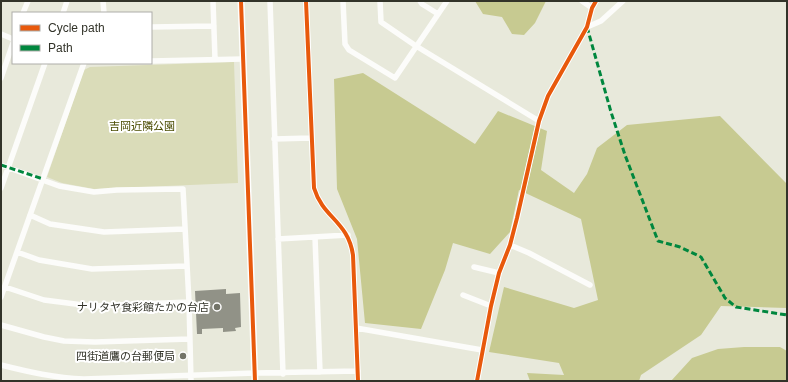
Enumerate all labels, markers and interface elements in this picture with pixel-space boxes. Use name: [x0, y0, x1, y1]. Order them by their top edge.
legend: [12, 12, 152, 64]
text: Cycle path: [48, 21, 105, 35]
text: Path: [48, 41, 73, 55]
park label: 吉岡近隣公園: [109, 120, 175, 132]
place label: ナリタヤ食彩館たかの台店: [77, 301, 209, 313]
marker: ナリタヤ食彩館たかの台店: [212, 302, 222, 312]
place label: 四街道鷹の台郵便局: [76, 350, 175, 362]
marker: 四街道鷹の台郵便局: [178, 351, 188, 361]

